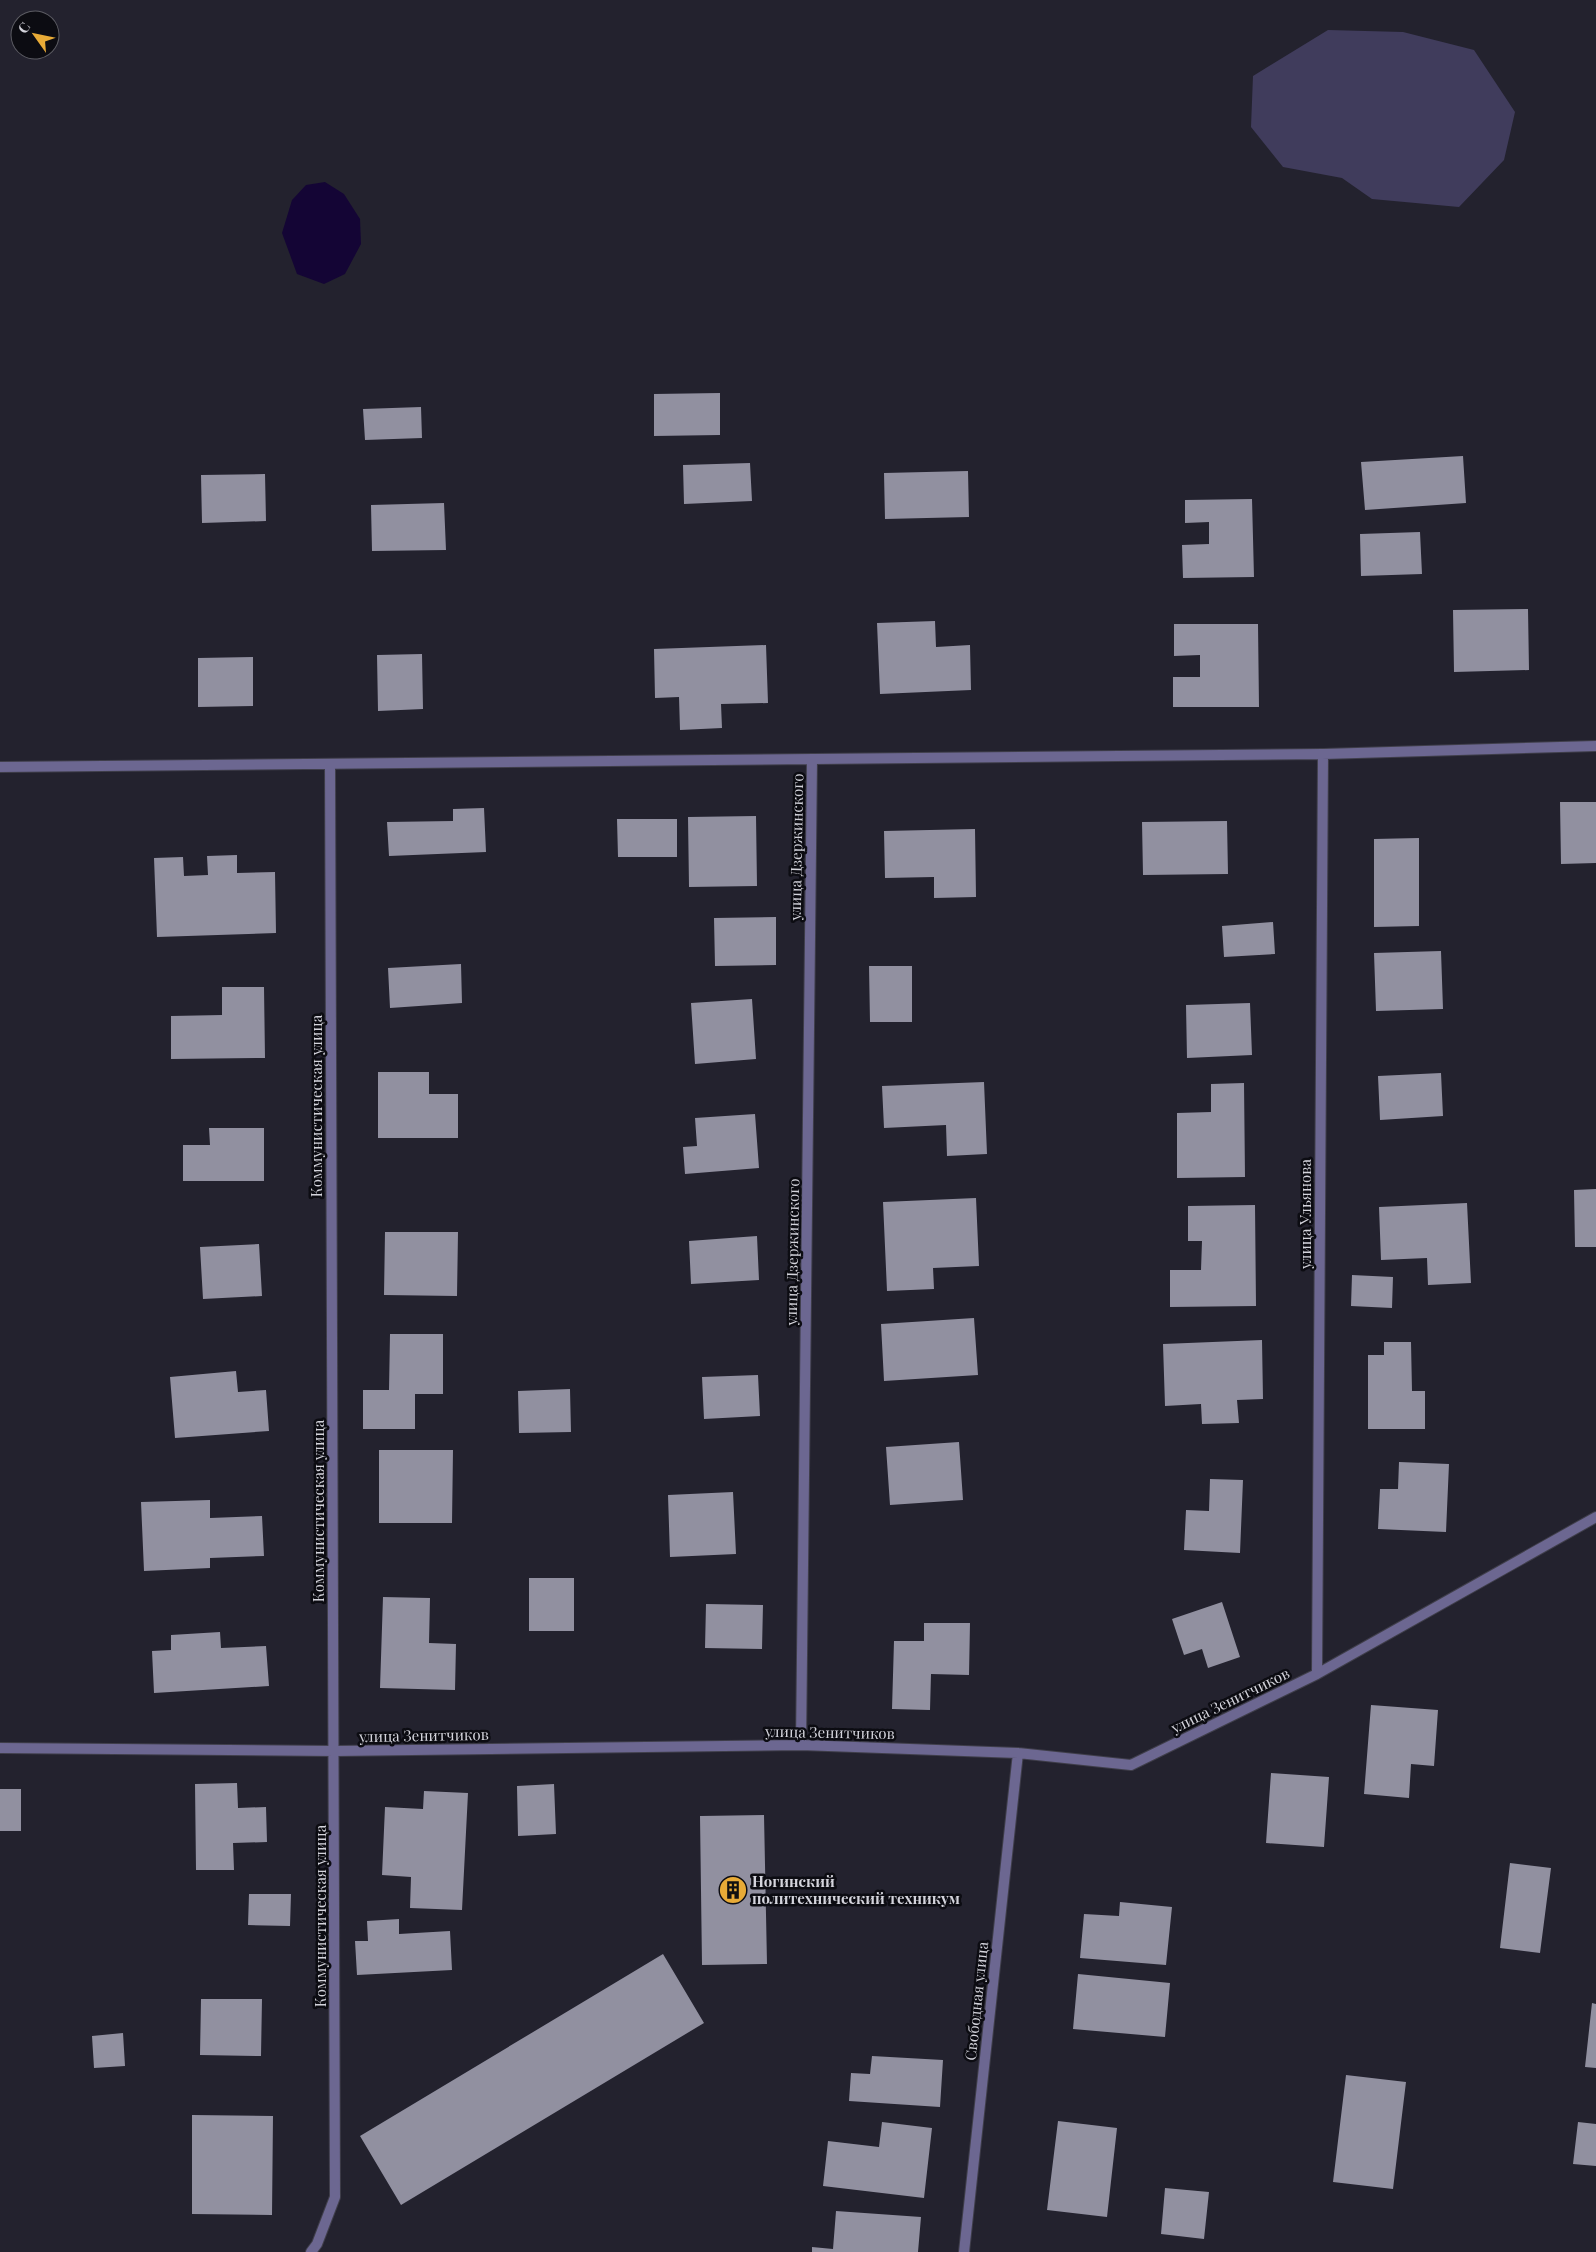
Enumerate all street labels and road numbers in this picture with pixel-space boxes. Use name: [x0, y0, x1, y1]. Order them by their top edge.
street label: улица Дзержинского: [785, 773, 807, 922]
street label: Коммунистическая улица: [306, 1014, 326, 1197]
street label: улица Ульянова: [1295, 1159, 1315, 1270]
street label: улица Дзержинского: [781, 1178, 803, 1327]
street label: Коммунистическая улица: [308, 1419, 328, 1602]
street label: улица Зенитчиков: [1166, 1663, 1293, 1738]
street label: улица Зенитчиков: [764, 1721, 895, 1743]
street label: улица Зенитчиков: [358, 1724, 489, 1746]
street label: Коммунистическая улица: [310, 1824, 330, 2007]
street label: Свободная улица: [960, 1940, 992, 2061]

